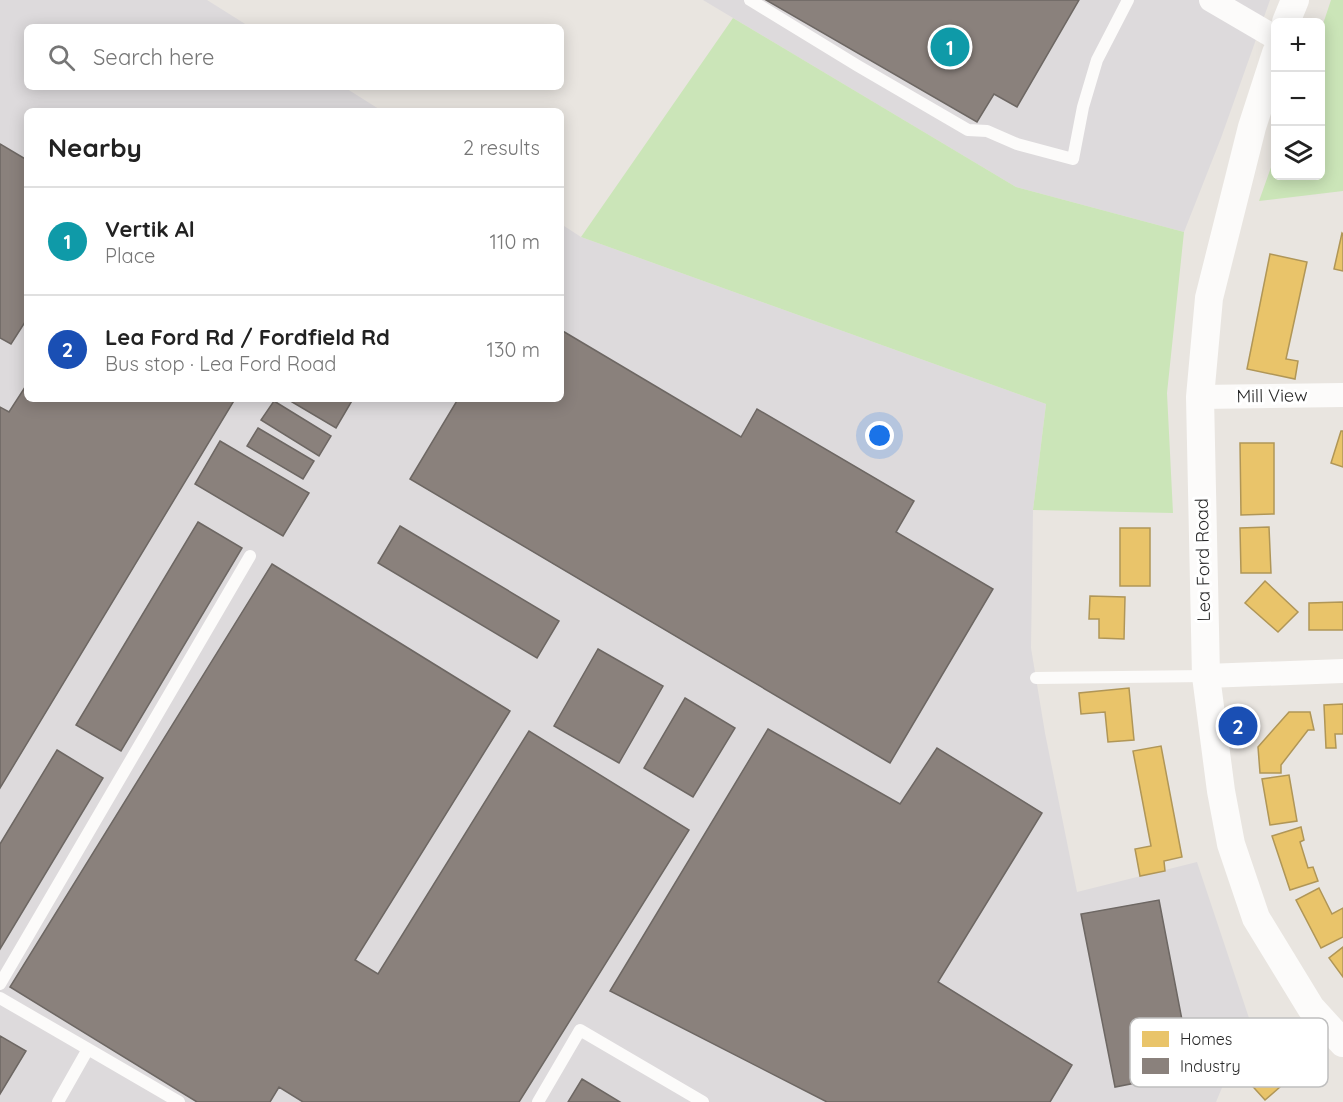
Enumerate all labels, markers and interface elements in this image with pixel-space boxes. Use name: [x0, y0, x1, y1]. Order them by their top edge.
map controls: [1271, 18, 1325, 180]
button: +: [1271, 18, 1325, 72]
search box: [24, 24, 564, 90]
pin: 1: [930, 24, 970, 70]
icon: search: [45, 41, 78, 74]
text: Search here: [93, 43, 214, 71]
button: −: [1271, 72, 1325, 126]
button: layers: [1271, 126, 1325, 180]
text: Nearby: [48, 131, 142, 164]
text: 2 results: [463, 135, 540, 160]
text: Vertik Al: [105, 215, 195, 243]
text: 1: [64, 229, 71, 254]
text: 110 m: [490, 229, 540, 254]
text: Place: [105, 243, 155, 268]
text: Lea Ford Rd / Fordfield Rd: [105, 323, 390, 351]
text: 2: [62, 337, 73, 362]
text: 130 m: [487, 337, 540, 362]
text: Bus stop · Lea Ford Road: [105, 351, 336, 376]
street label: Mill View: [1236, 383, 1308, 408]
your location: [865, 421, 894, 450]
street label: Lea Ford Road: [1190, 498, 1215, 622]
pin: 2: [1218, 704, 1258, 748]
legend: [1130, 1018, 1328, 1087]
text: Homes: [1180, 1029, 1232, 1049]
text: Industry: [1180, 1056, 1240, 1076]

